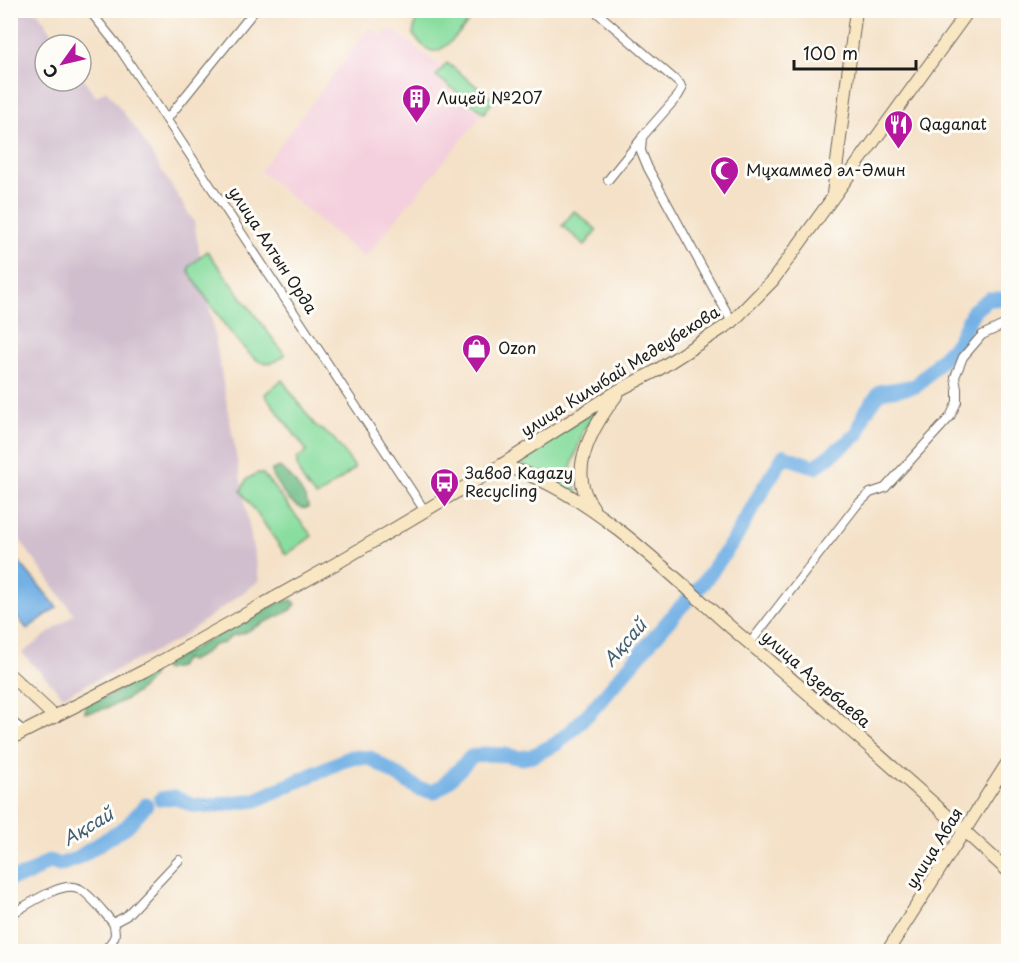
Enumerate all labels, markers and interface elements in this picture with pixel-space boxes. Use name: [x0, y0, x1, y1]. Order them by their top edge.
north arrow: [33, 33, 93, 93]
scale bar: [794, 33, 916, 71]
text: 100 m: [803, 39, 858, 66]
text: С: [36, 60, 63, 84]
building icon: Лицей №207: [400, 82, 432, 124]
place label: Лицей №207: [437, 85, 542, 109]
restaurant icon: Qaganat: [882, 108, 914, 150]
place label: Qaganat: [919, 111, 987, 135]
mosque icon: Мұхаммед әл-Әмин: [709, 154, 741, 196]
place label: Мұхаммед әл-Әмин: [746, 157, 906, 181]
street label: улица Алтын Орда: [224, 181, 324, 318]
street label: улица Килыбай Медеубекова: [515, 299, 724, 441]
shop icon: Ozon: [461, 332, 493, 374]
place label: Ozon: [498, 335, 536, 359]
place label: Завод Kagazy Recycling: [465, 460, 573, 502]
bus stop icon: Завод Kagazy Recycling: [428, 466, 460, 508]
water label: Ақсай: [596, 611, 654, 672]
street label: улица Азербаева: [757, 624, 877, 733]
water label: Ақсай: [57, 799, 120, 851]
street label: улица Абая: [899, 802, 968, 893]

